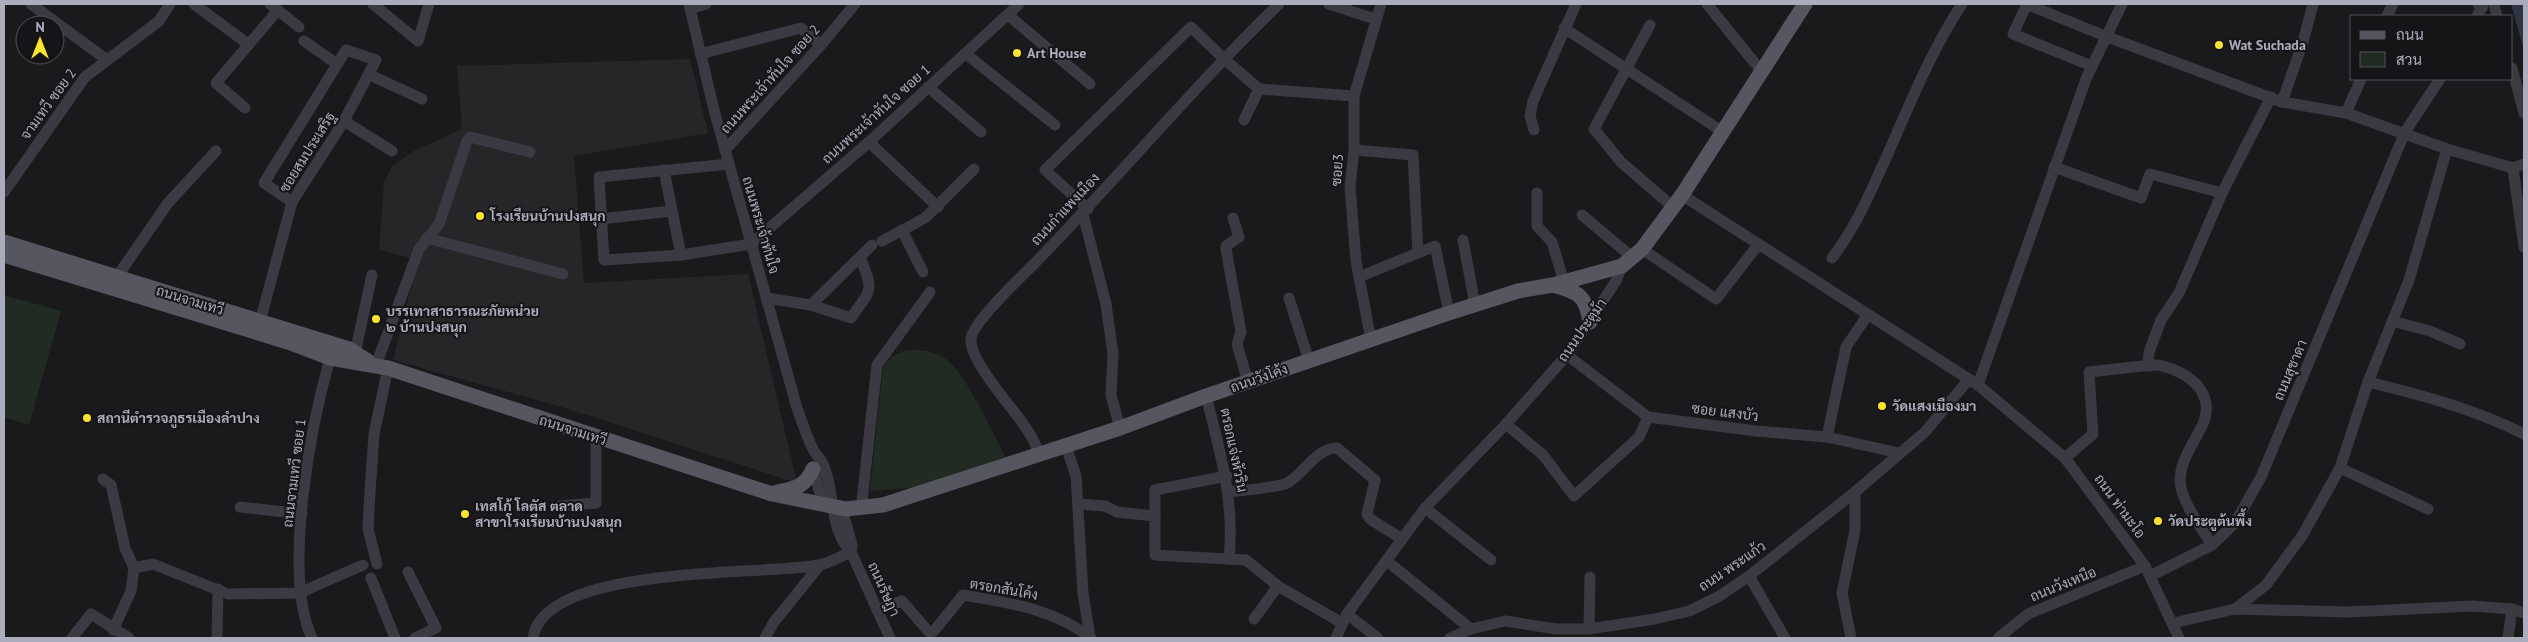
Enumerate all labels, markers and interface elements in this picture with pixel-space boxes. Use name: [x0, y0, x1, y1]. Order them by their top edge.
north arrow: [15, 15, 65, 65]
legend: [2350, 15, 2513, 80]
text: N: [35, 18, 45, 36]
street label: ถนนพระเจ้าทันใจ ซอย 2: [716, 21, 824, 137]
text: ถนน: [2396, 25, 2424, 44]
place label: Wat Suchada: [2229, 36, 2306, 54]
marker: Wat Suchada: [2213, 39, 2225, 51]
place label: Art House: [1027, 44, 1086, 62]
marker: Art House: [1011, 47, 1023, 59]
text: สวน: [2396, 50, 2422, 69]
street label: ถนนพระเจ้าทันใจ ซอย 1: [818, 60, 934, 168]
street label: จามเทวี ซอย 2: [16, 65, 80, 143]
street label: ซอยสมประเสริฐ: [275, 108, 339, 196]
street label: ซอย3: [1327, 153, 1347, 187]
street label: ถนนกำแพงเมือง: [1027, 169, 1103, 249]
street label: ถนนพระเจ้าทันใจ: [739, 174, 783, 276]
place label: โรงเรียนบ้านปงสนุก: [489, 207, 606, 227]
marker: โรงเรียนบ้านปงสนุก: [474, 210, 486, 222]
street label: ถนนจามเทวี: [154, 281, 226, 319]
street label: ถนนประตูม้า: [1554, 295, 1611, 366]
place label: บรรเทาสาธารณะภัยหน่วย ๒ บ้านปงสนุก: [386, 302, 539, 338]
marker: บรรเทาสาธารณะภัยหน่วย ๒ บ้านปงสนุก: [370, 313, 382, 325]
street label: ถนนสุชาดา: [2269, 337, 2312, 404]
street label: ถนนวังโค้ง: [1228, 360, 1290, 396]
place label: วัดแสงเมืองมา: [1892, 397, 1976, 415]
street label: ซอย แสงบัว: [1690, 399, 1760, 425]
marker: วัดแสงเมืองมา: [1876, 400, 1888, 412]
street label: ตรอกแจ่งหัวริน: [1216, 406, 1252, 494]
place label: สถานีตำรวจภูธรเมืองลำปาง: [97, 409, 260, 429]
street label: ถนนจามเทวี: [537, 411, 609, 449]
marker: สถานีตำรวจภูธรเมืองลำปาง: [81, 412, 93, 424]
street label: ถนนจามเทวี ซอย 1: [278, 417, 310, 529]
street label: ถนน ท่ามะโอ: [2091, 470, 2149, 542]
place label: เทสโก้ โลตัส ตลาด สาขาโรงเรียนบ้านปงสนุก: [475, 497, 622, 533]
marker: เทสโก้ โลตัส ตลาด สาขาโรงเรียนบ้านปงสนุก: [459, 508, 471, 520]
place label: วัดประตูต้นพึ้ง: [2168, 508, 2252, 532]
marker: วัดประตูต้นพึ้ง: [2152, 515, 2164, 527]
street label: ถนน พระแก้ว: [1695, 537, 1769, 595]
street label: ถนนรัษฎา: [864, 559, 904, 619]
street label: ถนนวังเหนือ: [2027, 563, 2099, 605]
street label: ตรอกสันโค้ง: [969, 574, 1039, 604]

